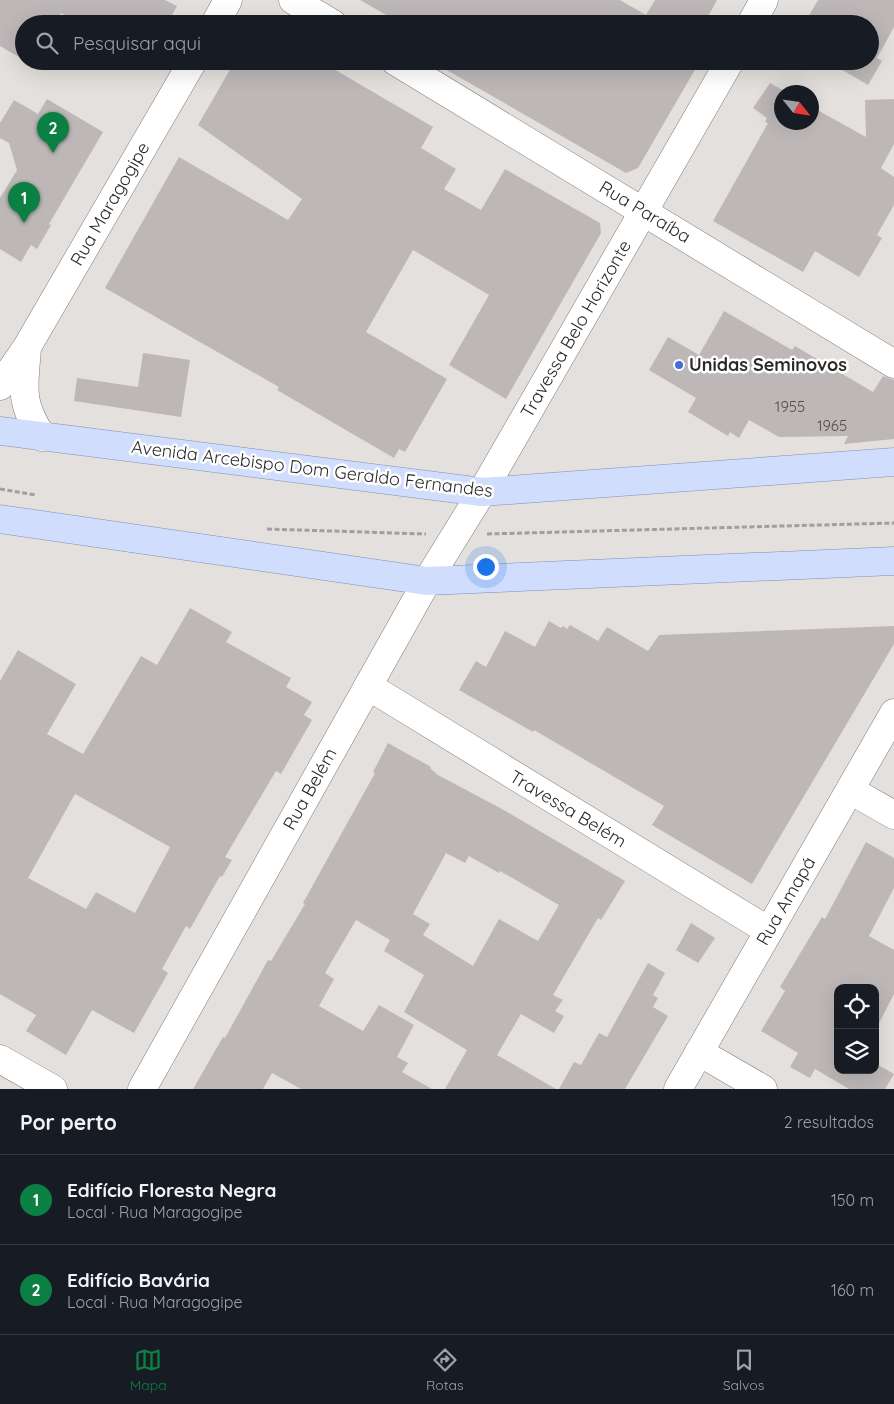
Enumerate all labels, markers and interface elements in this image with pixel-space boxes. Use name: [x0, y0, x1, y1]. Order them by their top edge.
search box: [15, 15, 879, 70]
icon: search: [33, 29, 61, 57]
text: Pesquisar aqui: [73, 31, 201, 55]
north arrow: [774, 85, 819, 130]
pin: 2: [37, 112, 69, 153]
street label: Rua Maragogipe: [65, 138, 154, 270]
street label: Rua Paraíba: [595, 175, 695, 248]
pin: 1: [8, 182, 40, 223]
street label: Travessa Belo Horizonte: [515, 236, 636, 422]
place label: Unidas Seminovos: [689, 353, 847, 376]
marker: Unidas Seminovos: [673, 359, 685, 371]
house number: 1955: [775, 397, 805, 416]
house number: 1965: [817, 416, 847, 435]
street label: Avenida Arcebispo Dom Geraldo Fernandes: [130, 435, 494, 502]
your location: [473, 554, 499, 580]
street label: Rua Belém: [278, 744, 342, 834]
street label: Travessa Belém: [506, 765, 631, 852]
street label: Rua Amapá: [751, 852, 820, 949]
map controls: [834, 984, 879, 1074]
button: locate: [834, 984, 879, 1029]
button: layers: [834, 1029, 879, 1074]
text: Por perto: [20, 1109, 117, 1135]
text: 2 resultados: [784, 1112, 874, 1132]
text: Edifício Floresta Negra: [67, 1178, 276, 1202]
text: 1: [33, 1190, 39, 1210]
text: 150 m: [831, 1190, 874, 1210]
text: Local · Rua Maragogipe: [67, 1202, 243, 1222]
text: Edifício Bavária: [67, 1268, 210, 1292]
text: 2: [31, 1280, 41, 1300]
text: 160 m: [831, 1280, 874, 1300]
text: Local · Rua Maragogipe: [67, 1292, 243, 1312]
tab: Mapa: [130, 1346, 167, 1394]
tab: Rotas: [426, 1346, 463, 1394]
tab: Salvos: [723, 1346, 764, 1394]

